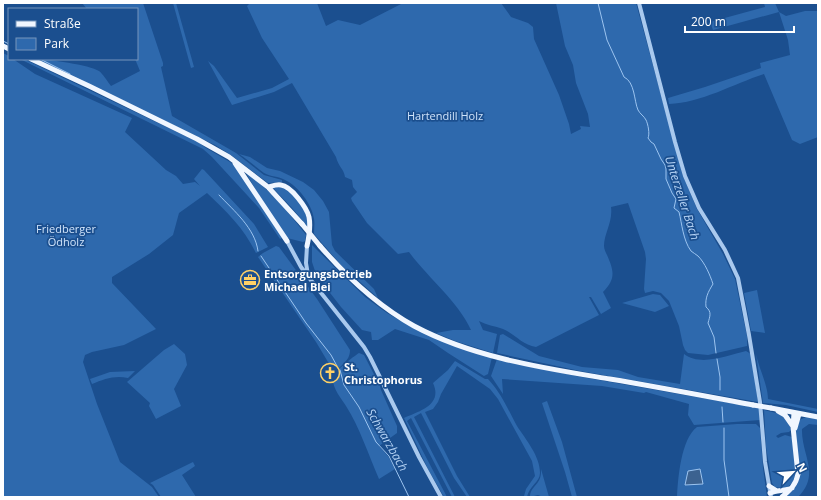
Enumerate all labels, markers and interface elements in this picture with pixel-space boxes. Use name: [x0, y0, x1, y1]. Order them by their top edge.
legend: [8, 8, 138, 60]
scale bar: [685, 8, 794, 34]
text: 200 m: [691, 13, 726, 30]
text: Straße: [44, 15, 81, 32]
text: Park: [44, 35, 70, 52]
park label: Hartendill Holz: [407, 108, 483, 123]
water label: Unterzeller Bach: [661, 154, 704, 242]
park label: Friedberger Ödholz: [36, 221, 96, 249]
place label: Entsorgungsbetrieb Michael Blei: [264, 266, 372, 294]
office icon: Entsorgungsbetrieb Michael Blei: [239, 269, 261, 291]
place label: St. Christophorus: [344, 359, 423, 387]
church icon: St. Christophorus: [319, 362, 341, 384]
water label: Schwarzbach: [363, 405, 412, 474]
north arrow: [773, 452, 813, 492]
text: N: [794, 460, 811, 475]

